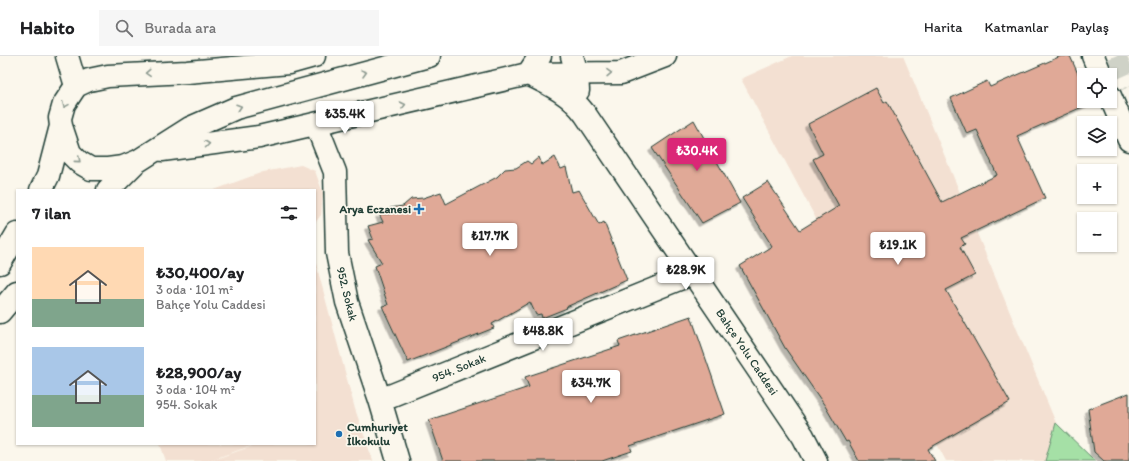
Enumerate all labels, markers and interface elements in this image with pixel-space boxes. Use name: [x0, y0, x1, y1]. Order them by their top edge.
search box: [99, 10, 379, 46]
text: Habito: [20, 16, 75, 39]
icon: search: [113, 17, 135, 39]
text: Burada ara: [145, 19, 216, 37]
text: Harita: [924, 19, 963, 36]
text: Katmanlar: [985, 19, 1049, 36]
text: Paylaş: [1071, 19, 1109, 36]
map controls: [1077, 68, 1117, 252]
button: locate: [1077, 68, 1117, 108]
one-way arrow: [145, 69, 151, 78]
one-way arrow: [606, 69, 612, 77]
one-way arrow: [361, 70, 367, 78]
one-way arrow: [62, 101, 70, 108]
pin: ₺35.4K: [312, 101, 378, 135]
one-way arrow: [400, 101, 406, 109]
one-way arrow: [235, 104, 242, 112]
text: ₺35.4K: [325, 106, 365, 121]
button: layers: [1077, 116, 1117, 156]
pin: ₺30.4K: [664, 138, 730, 172]
one-way arrow: [204, 140, 210, 149]
text: ₺30.4K: [676, 143, 718, 158]
one-way arrow: [73, 155, 81, 162]
button: +: [1077, 164, 1117, 204]
icon: filters: [278, 202, 300, 224]
place label: Arya Eczanesi: [339, 202, 411, 217]
text: 7 ilan: [32, 203, 71, 223]
marker: Arya Eczanesi: [414, 204, 424, 214]
button: −: [1077, 212, 1117, 252]
pin: ₺17.7K: [457, 223, 523, 257]
text: ₺17.7K: [471, 228, 509, 243]
pin: ₺19.1K: [865, 232, 931, 266]
text: ₺19.1K: [879, 237, 917, 252]
pin: ₺28.9K: [653, 257, 719, 291]
text: ₺30,400/ay: [156, 262, 244, 282]
text: ₺28.9K: [666, 262, 706, 277]
icon: home: [64, 263, 112, 311]
street label: 952. Sokak: [333, 265, 361, 323]
text: 3 oda · 101 m²: [156, 282, 233, 297]
text: Bahçe Yolu Caddesi: [156, 297, 266, 312]
street label: Bahçe Yolu Caddesi: [713, 306, 781, 398]
pin: ₺48.8K: [510, 318, 576, 352]
text: ₺48.8K: [523, 323, 563, 338]
street label: 954. Sokak: [430, 351, 488, 385]
text: ₺28,900/ay: [156, 362, 241, 382]
icon: home: [64, 363, 112, 411]
pin: ₺34.7K: [558, 370, 624, 404]
text: ₺34.7K: [571, 375, 611, 390]
text: 3 oda · 104 m²: [156, 382, 235, 397]
text: 954. Sokak: [156, 397, 217, 412]
place label: Cumhuriyet İlkokulu: [347, 420, 408, 448]
marker: Cumhuriyet İlkokulu: [334, 429, 344, 439]

